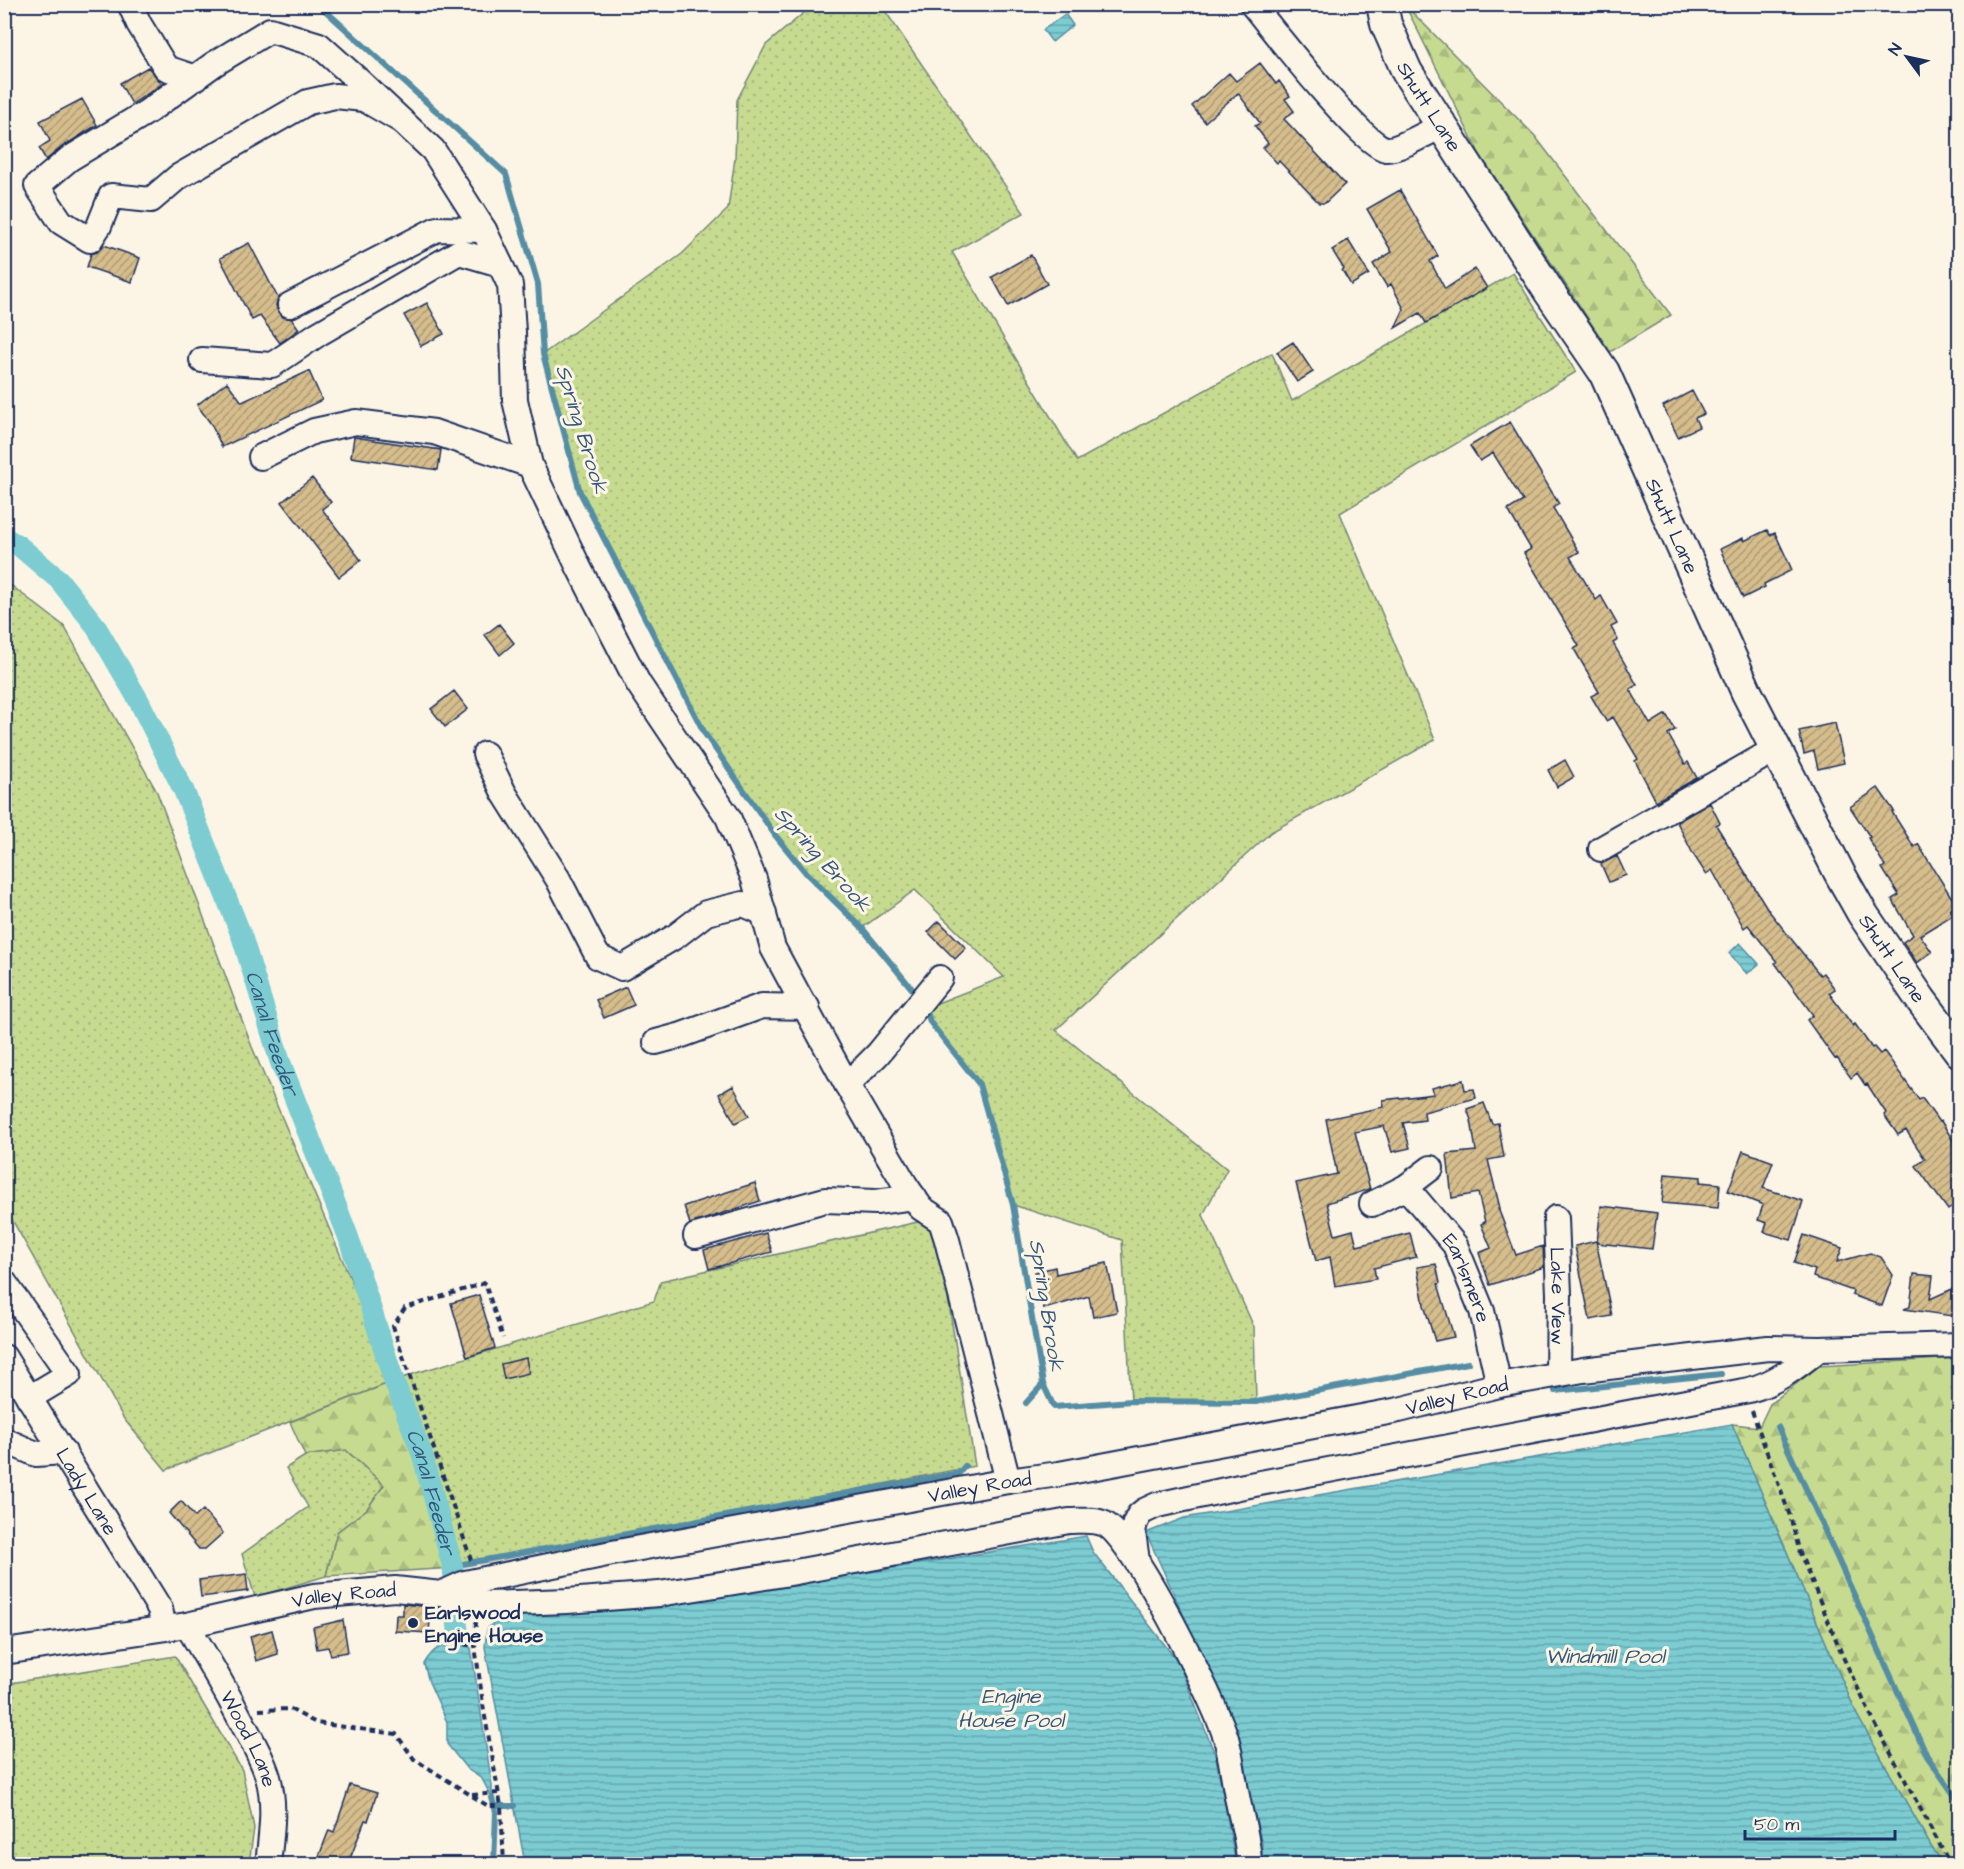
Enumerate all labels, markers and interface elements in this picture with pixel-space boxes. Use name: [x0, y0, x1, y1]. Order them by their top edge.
north arrow: [1877, 27, 1937, 87]
text: N: [1883, 39, 1907, 60]
street label: Shutt Lane: [1389, 58, 1468, 158]
water label: Spring Brook: [547, 361, 615, 498]
street label: Shutt Lane: [1638, 474, 1705, 579]
water label: Spring Brook: [767, 800, 879, 920]
street label: Shutt Lane: [1852, 909, 1932, 1009]
water label: Canal Feeder: [238, 967, 307, 1102]
street label: Earlsmere: [1436, 1227, 1497, 1325]
water label: Spring Brook: [1021, 1237, 1071, 1374]
street label: Lake View: [1542, 1247, 1572, 1345]
street label: Valley Road: [1403, 1371, 1510, 1423]
water label: Canal Feeder: [399, 1425, 463, 1560]
street label: Lady Lane: [49, 1443, 124, 1541]
street label: Valley Road: [926, 1465, 1033, 1510]
street label: Valley Road: [289, 1576, 397, 1616]
place label: Earlswood Engine House: [425, 1599, 544, 1651]
marker: Earlswood Engine House: [406, 1616, 420, 1630]
water label: Windmill Pool: [1545, 1642, 1667, 1671]
water label: Engine House Pool: [958, 1682, 1067, 1735]
street label: Wood Lane: [213, 1686, 283, 1790]
scale bar: [1745, 1803, 1895, 1841]
text: 50 m: [1754, 1812, 1799, 1837]

